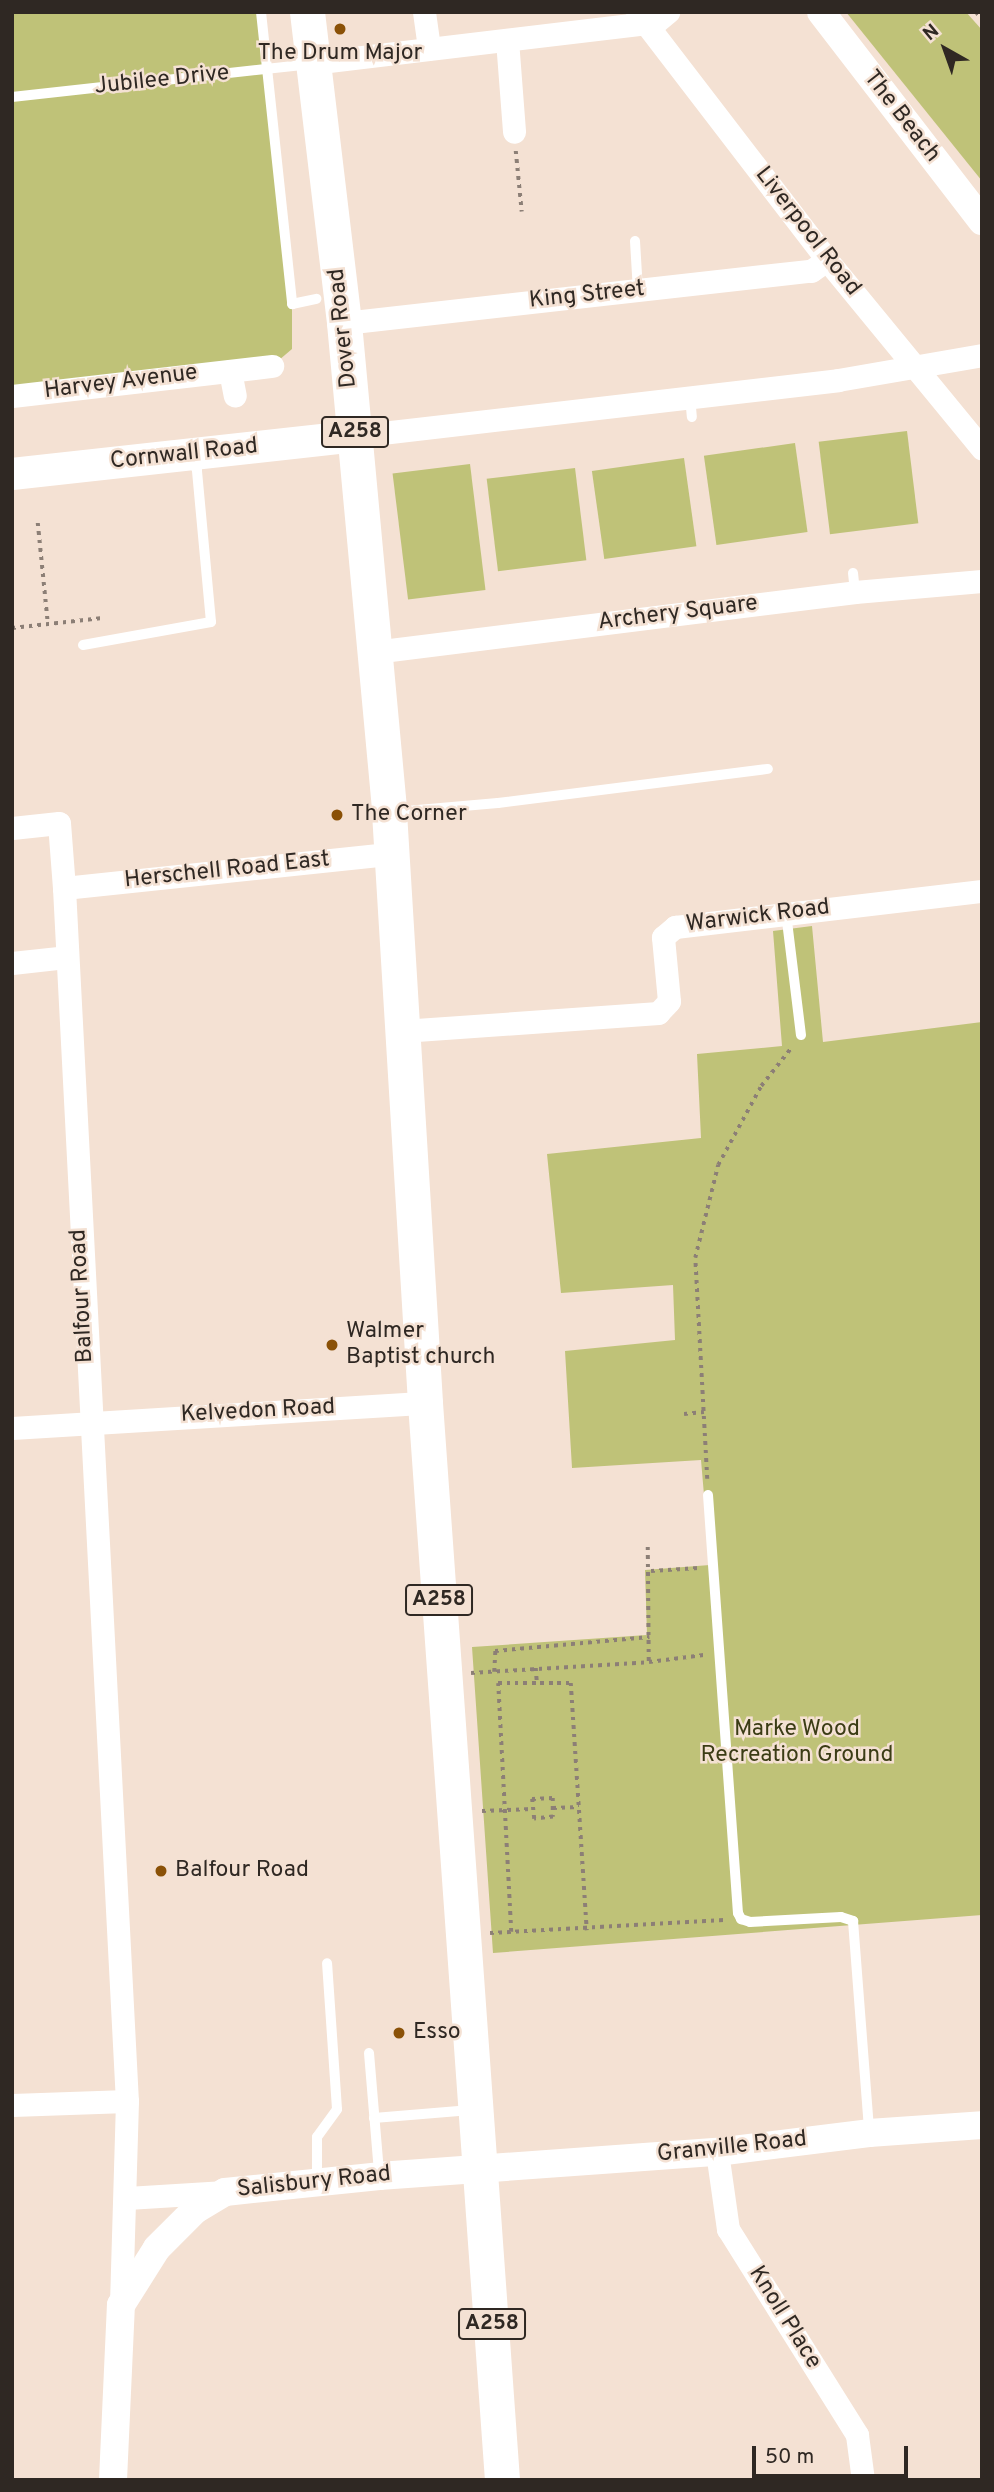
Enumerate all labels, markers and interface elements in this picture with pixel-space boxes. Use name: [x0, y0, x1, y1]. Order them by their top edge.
north arrow: [910, 14, 980, 84]
text: N: [919, 19, 944, 46]
marker: The Drum Major: [332, 21, 348, 37]
place label: The Drum Major: [257, 40, 423, 68]
street label: Jubilee Drive: [93, 60, 231, 102]
street label: The Beach: [857, 66, 945, 168]
street label: Liverpool Road: [748, 162, 866, 302]
street label: Dover Road: [324, 267, 364, 389]
street label: King Street: [528, 276, 646, 316]
street label: Harvey Avenue: [42, 360, 200, 406]
road number: A258: [320, 414, 390, 450]
street label: Cornwall Road: [109, 434, 259, 476]
street label: Archery Square: [597, 591, 759, 637]
place label: The Corner: [351, 801, 467, 829]
marker: The Corner: [329, 807, 345, 823]
street label: Herschell Road East: [123, 846, 331, 896]
street label: Warwick Road: [684, 894, 832, 940]
street label: Balfour Road: [66, 1228, 100, 1364]
place label: Walmer Baptist church: [346, 1318, 496, 1372]
marker: Walmer Baptist church: [324, 1337, 340, 1353]
street label: Kelvedon Road: [180, 1394, 336, 1430]
road number: A258: [404, 1582, 474, 1618]
park label: Marke Wood Recreation Ground: [701, 1716, 893, 1770]
place label: Balfour Road: [175, 1857, 309, 1885]
marker: Balfour Road: [153, 1863, 169, 1879]
place label: Esso: [413, 2019, 461, 2047]
marker: Esso: [391, 2025, 407, 2041]
street label: Granville Road: [656, 2126, 808, 2170]
street label: Salisbury Road: [236, 2161, 392, 2205]
street label: Knoll Place: [742, 2262, 826, 2374]
road number: A258: [457, 2306, 527, 2342]
scale bar: [756, 2432, 912, 2476]
text: 50 m: [765, 2444, 814, 2471]

